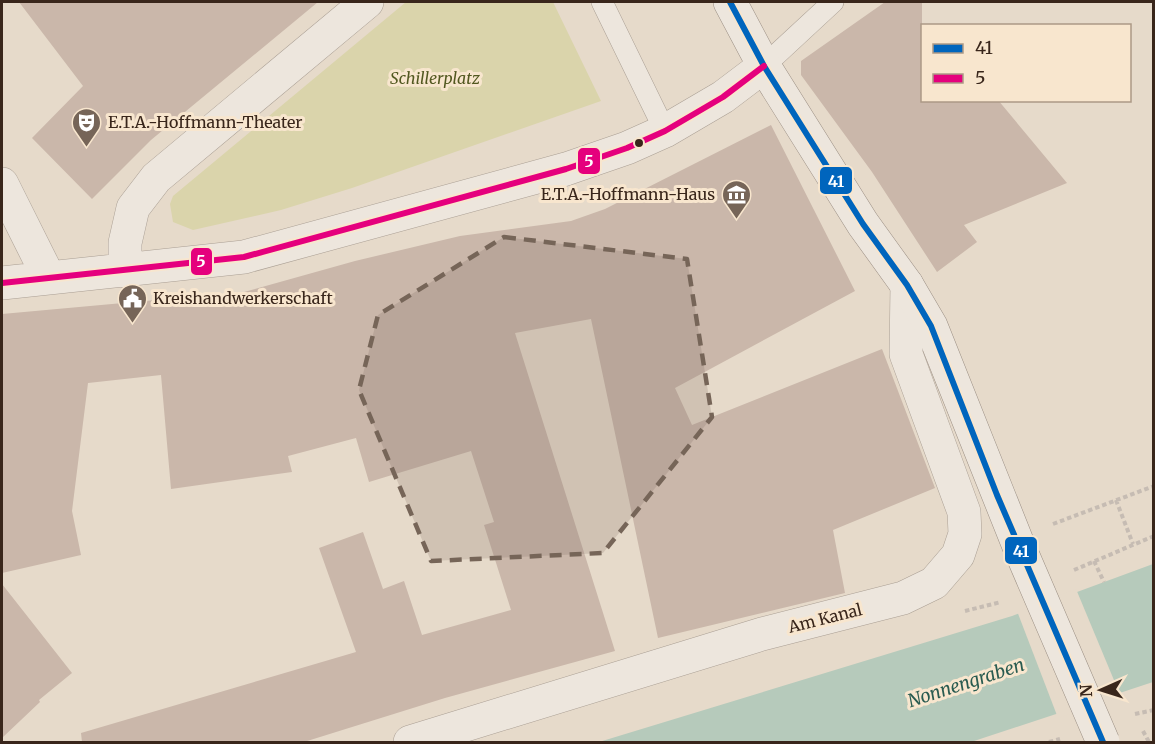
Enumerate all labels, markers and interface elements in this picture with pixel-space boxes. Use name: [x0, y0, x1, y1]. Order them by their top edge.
legend: [921, 24, 1131, 102]
text: 41: [975, 36, 993, 59]
text: 5: [975, 66, 986, 89]
park label: Schillerplatz: [390, 68, 481, 88]
theatre icon: E.T.A.-Hoffmann-Theater: [71, 106, 103, 148]
place label: E.T.A.-Hoffmann-Theater: [108, 112, 302, 132]
unlabelled marker: [633, 137, 645, 149]
line badge: 5: [577, 147, 601, 175]
text: 5: [584, 151, 594, 171]
line badge: 41: [819, 166, 853, 195]
text: 41: [828, 171, 845, 191]
museum icon: E.T.A.-Hoffmann-Haus: [720, 178, 752, 220]
place label: E.T.A.-Hoffmann-Haus: [541, 184, 715, 204]
line badge: 5: [190, 247, 213, 276]
text: 5: [196, 251, 206, 271]
public building icon: Kreishandwerkerschaft: [116, 282, 148, 324]
place label: Kreishandwerkerschaft: [153, 288, 334, 308]
line badge: 41: [1004, 536, 1038, 565]
text: 41: [1013, 541, 1030, 561]
street label: Am Kanal: [785, 599, 864, 637]
water label: Nonnengraben: [905, 653, 1027, 712]
north arrow: [1071, 660, 1131, 720]
text: N: [1076, 684, 1096, 698]

